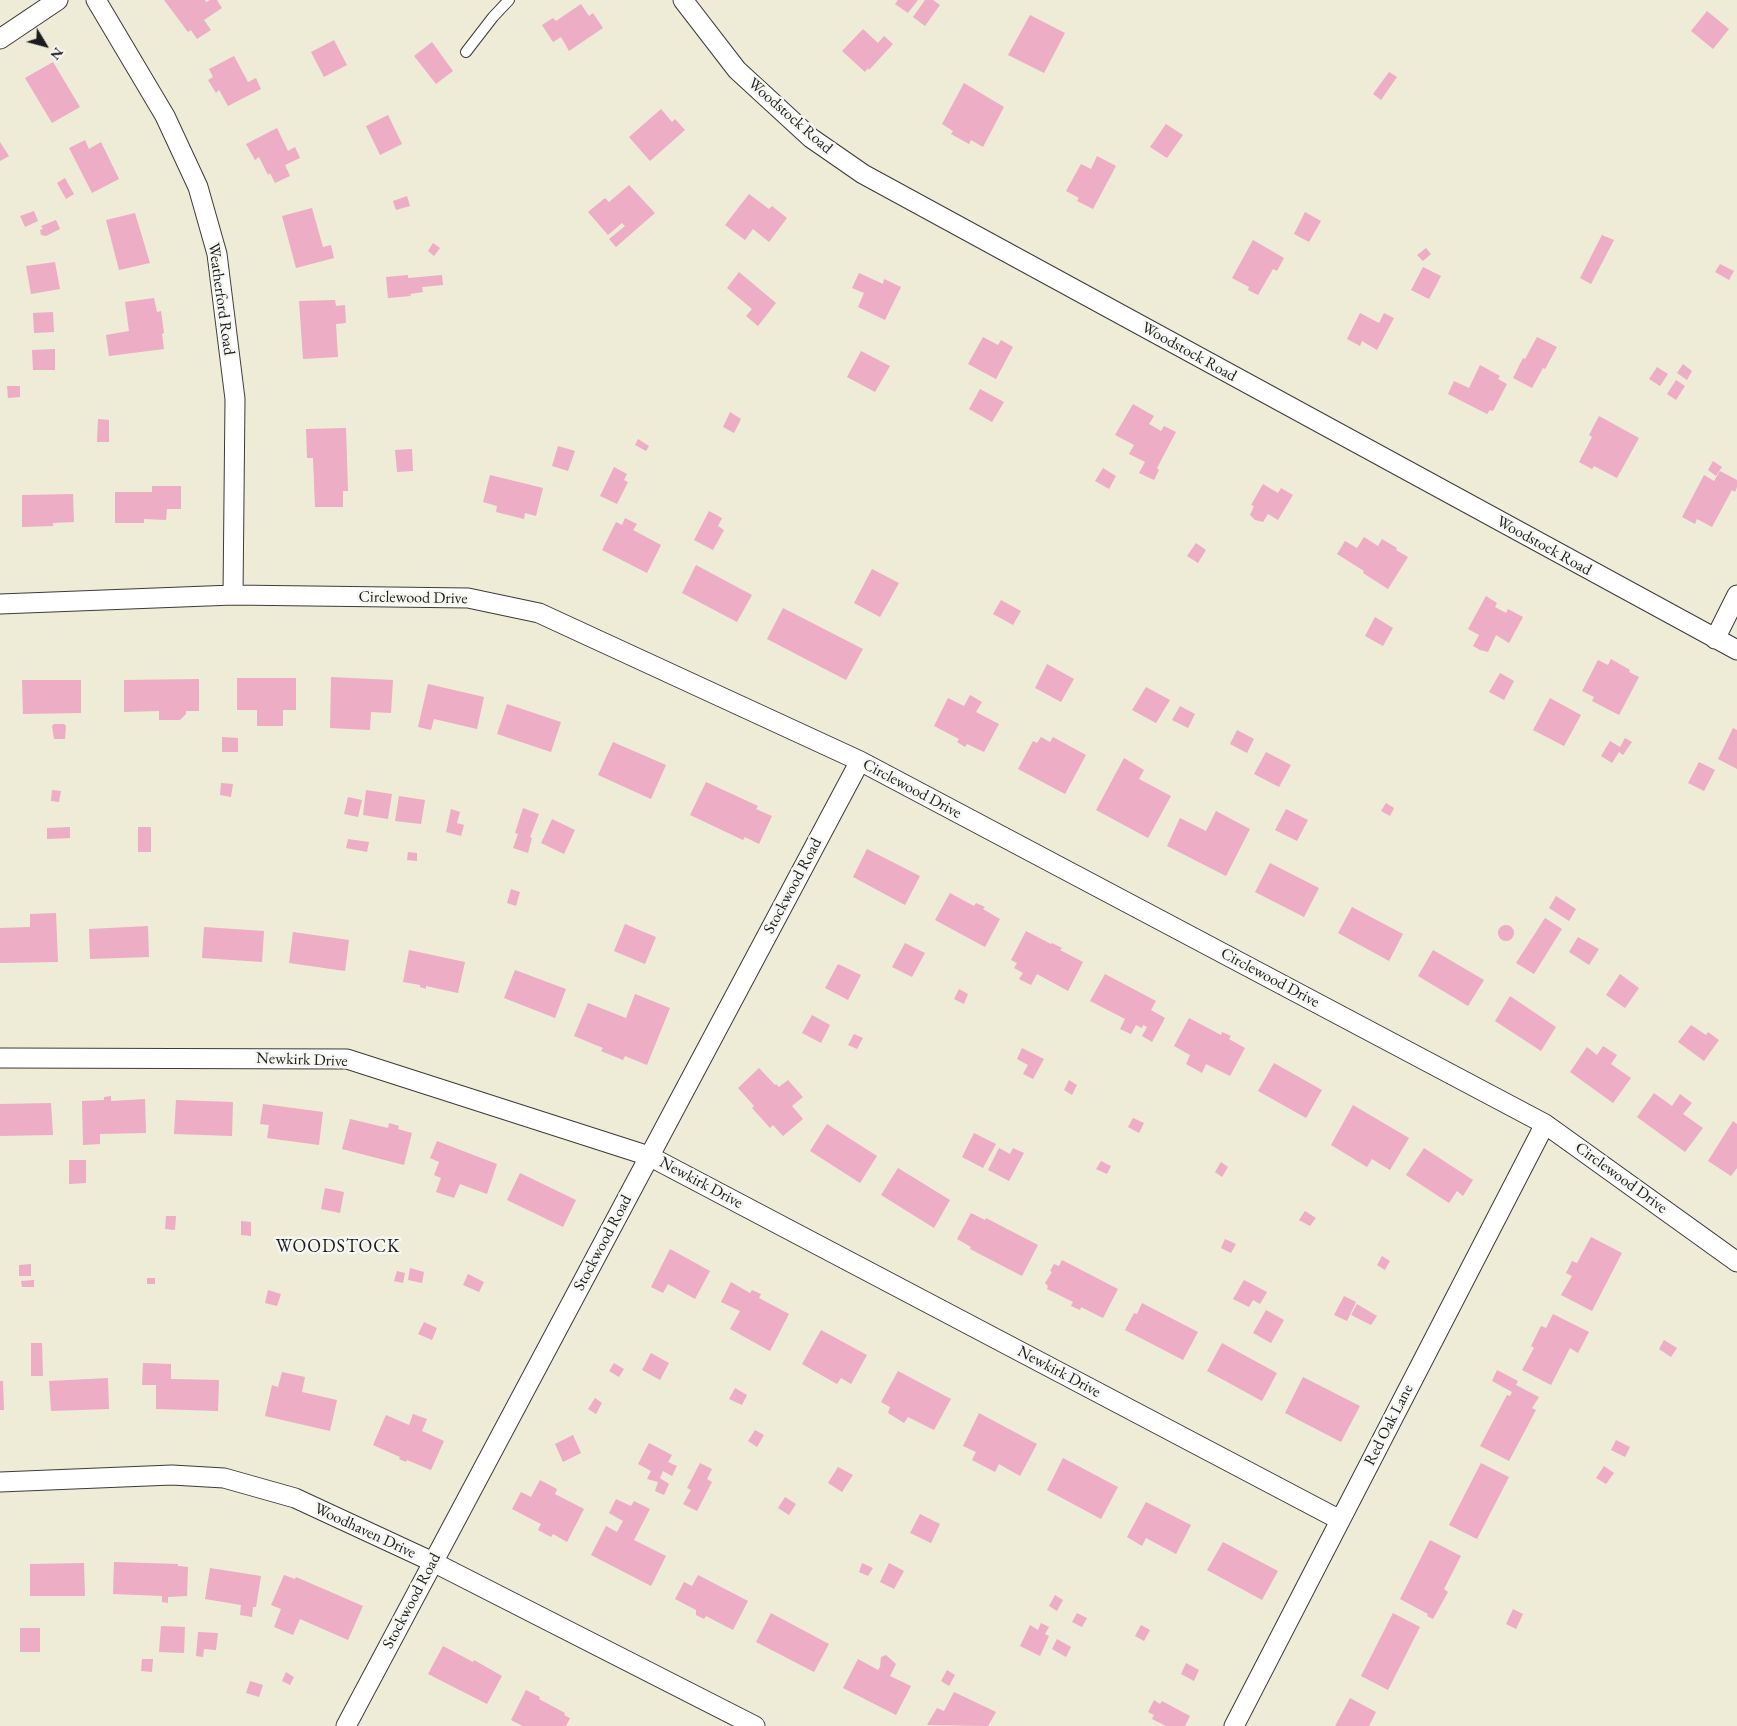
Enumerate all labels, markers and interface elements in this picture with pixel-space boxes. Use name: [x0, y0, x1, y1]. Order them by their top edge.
north arrow: [20, 20, 70, 70]
text: N: [46, 44, 68, 64]
street label: Woodstock Road: [744, 74, 836, 158]
street label: Weatherford Road: [204, 242, 238, 356]
street label: Woodstock Road: [1138, 318, 1240, 386]
street label: Woodstock Road: [1493, 512, 1595, 580]
street label: Circlewood Drive: [358, 587, 468, 609]
street label: Circlewood Drive: [859, 755, 965, 823]
street label: Stockwood Road: [760, 835, 826, 937]
street label: Circlewood Drive: [1217, 944, 1323, 1012]
street label: Newkirk Drive: [256, 1049, 348, 1071]
street label: Circlewood Drive: [1571, 1138, 1671, 1218]
street label: Newkirk Drive: [656, 1153, 746, 1213]
street label: Stockwood Road: [570, 1192, 636, 1294]
district label: WOODSTOCK: [275, 1236, 401, 1258]
street label: Newkirk Drive: [1014, 1342, 1104, 1402]
street label: Red Oak Lane: [1360, 1381, 1418, 1469]
street label: Woodhaven Drive: [311, 1499, 419, 1563]
street label: Stockwood Road: [379, 1550, 445, 1652]

